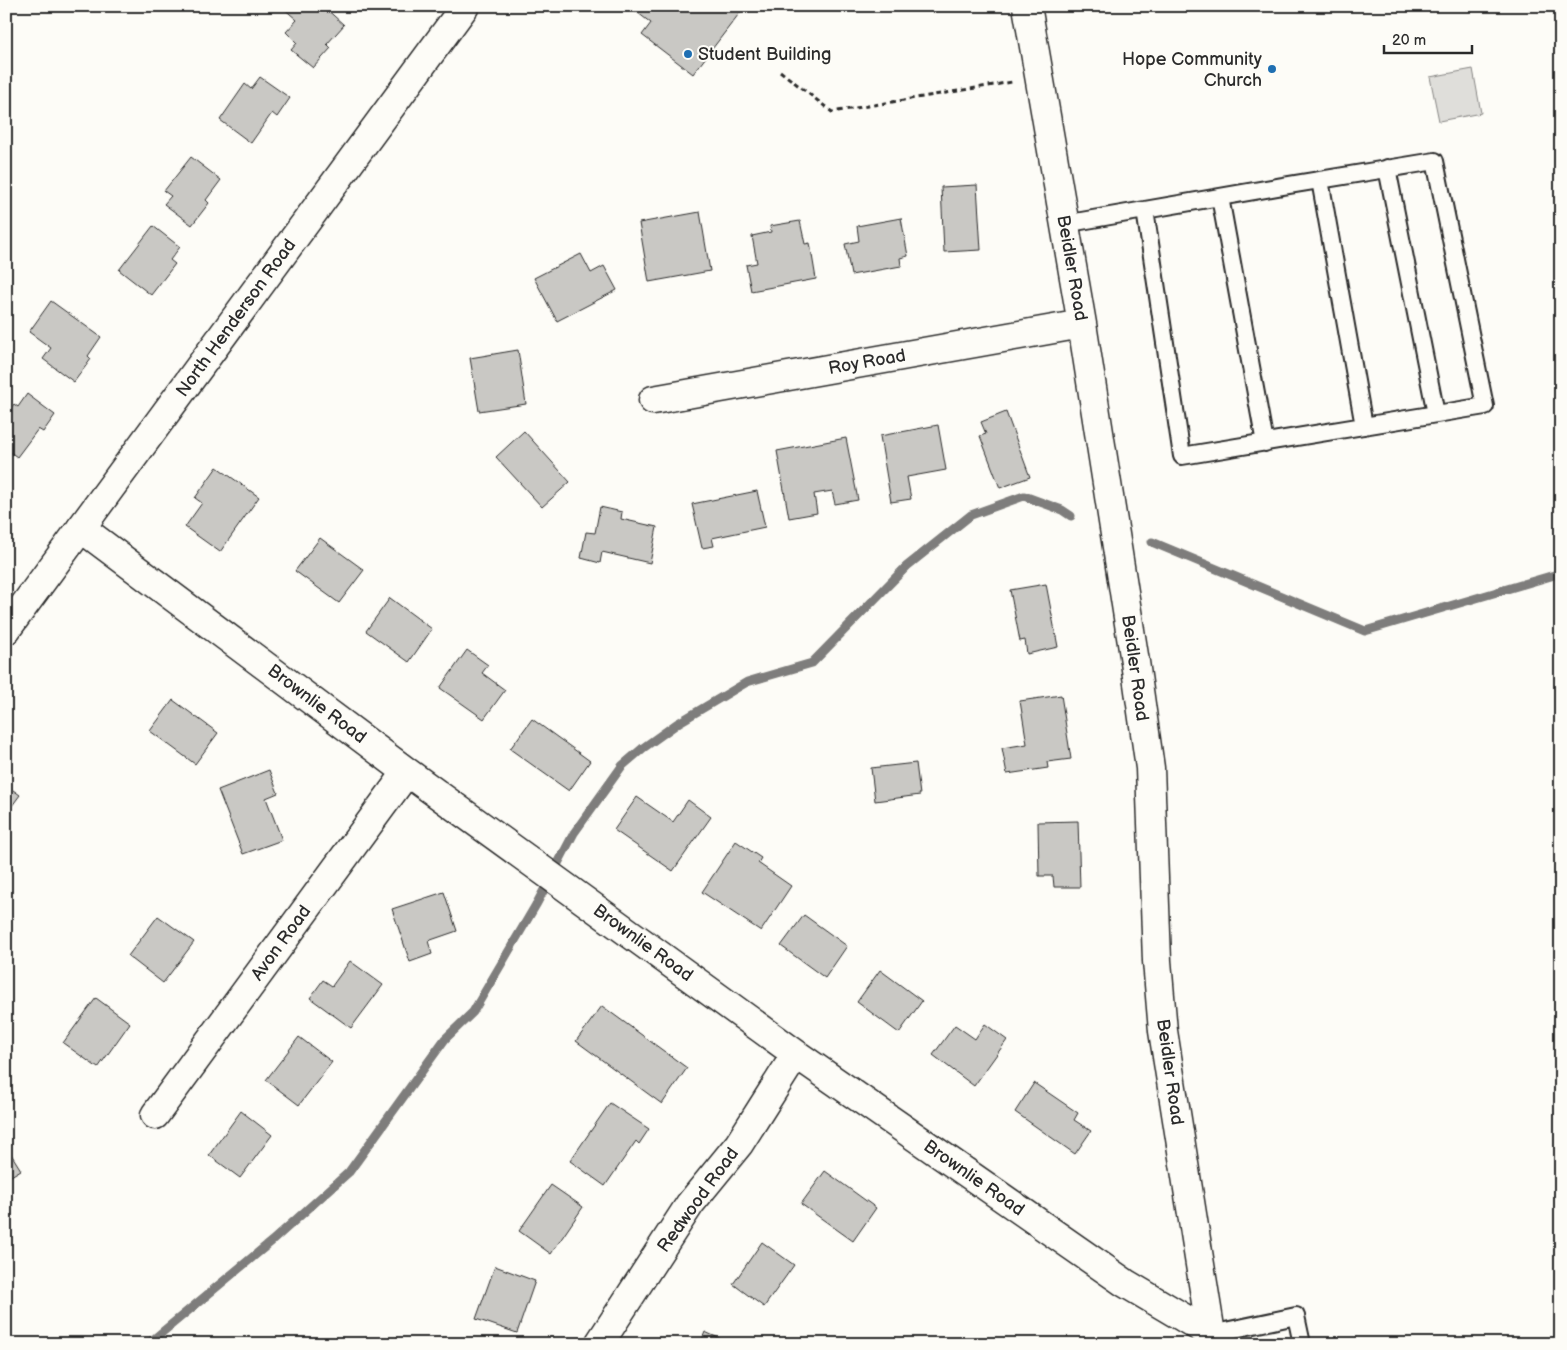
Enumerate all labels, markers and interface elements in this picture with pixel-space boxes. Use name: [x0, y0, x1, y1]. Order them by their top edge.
scale bar: [1384, 22, 1472, 54]
text: 20 m: [1392, 31, 1426, 50]
place label: Student Building: [698, 44, 831, 65]
marker: Student Building: [682, 48, 694, 60]
place label: Hope Community Church: [1122, 49, 1263, 91]
marker: Hope Community Church: [1266, 63, 1278, 75]
street label: Beidler Road: [1052, 213, 1092, 323]
street label: North Henderson Road: [172, 235, 300, 401]
street label: Roy Road: [827, 345, 907, 379]
street label: Beidler Road: [1117, 614, 1153, 722]
street label: Brownlie Road: [264, 660, 370, 748]
street label: Brownlie Road: [589, 900, 697, 986]
street label: Avon Road: [247, 901, 315, 985]
street label: Beidler Road: [1152, 1018, 1188, 1126]
street label: Brownlie Road: [920, 1136, 1028, 1220]
street label: Redwood Road: [653, 1144, 743, 1256]

